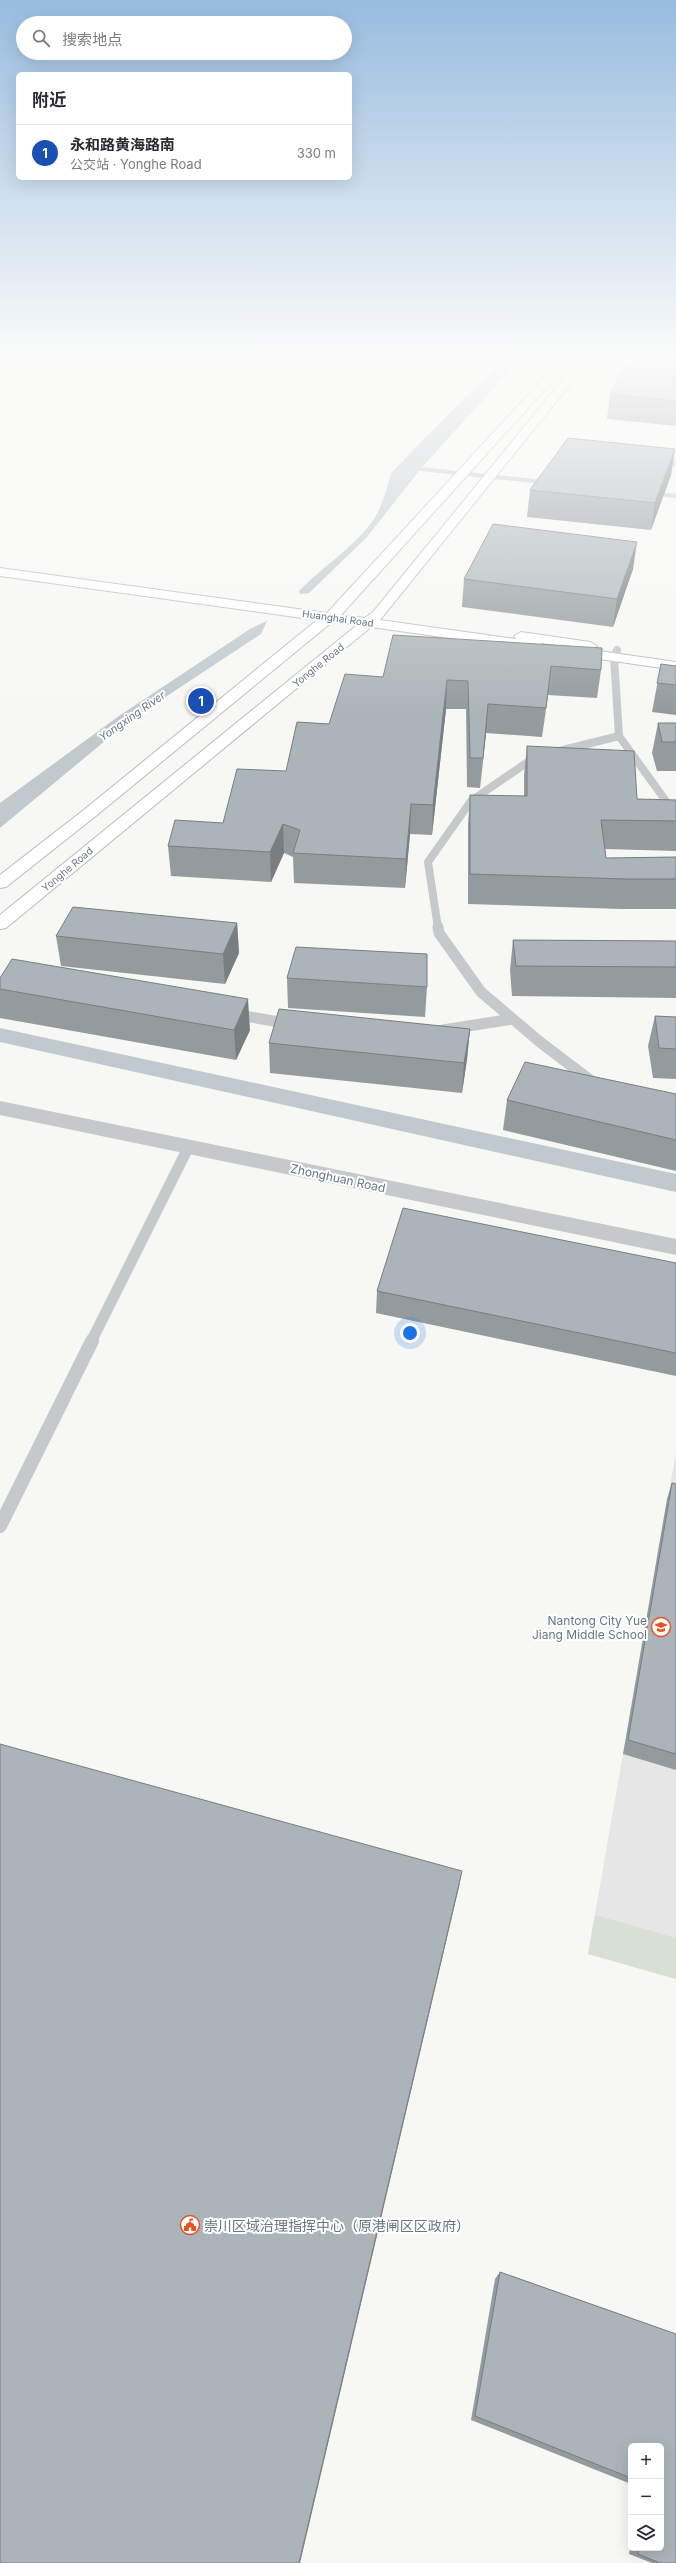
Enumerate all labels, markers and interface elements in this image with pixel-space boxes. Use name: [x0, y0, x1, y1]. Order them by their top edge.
search box: [16, 16, 352, 60]
icon: search: [30, 27, 52, 49]
text: 搜索地点: [62, 30, 122, 49]
text: 附近: [32, 90, 66, 110]
text: 永和路黄海路南: [70, 135, 175, 154]
text: 1: [42, 145, 48, 161]
text: 330 m: [297, 145, 336, 161]
text: 公交站 · Yonghe Road: [70, 156, 202, 172]
street label: Huanghai Road: [302, 607, 374, 629]
street label: Yonghe Road: [290, 641, 346, 689]
pin: 1: [188, 686, 214, 716]
water label: Yongxing River: [96, 687, 169, 744]
street label: Yonghe Road: [39, 844, 95, 894]
street label: Zhonghuan Road: [289, 1161, 387, 1195]
your location: [400, 1323, 420, 1343]
place label: Nantong City Yue Jiang Middle School: [532, 1613, 647, 1642]
school or university icon: Nantong City Yue Jiang Middle School: [650, 1616, 672, 1638]
public building icon: 崇川区域治理指挥中心（原港闸区区政府）: [179, 2214, 201, 2236]
place label: 崇川区域治理指挥中心（原港闸区区政府）: [204, 2217, 470, 2234]
map controls: [628, 2443, 664, 2551]
button: +: [628, 2443, 664, 2479]
button: −: [628, 2479, 664, 2515]
button: layers: [628, 2515, 664, 2551]

